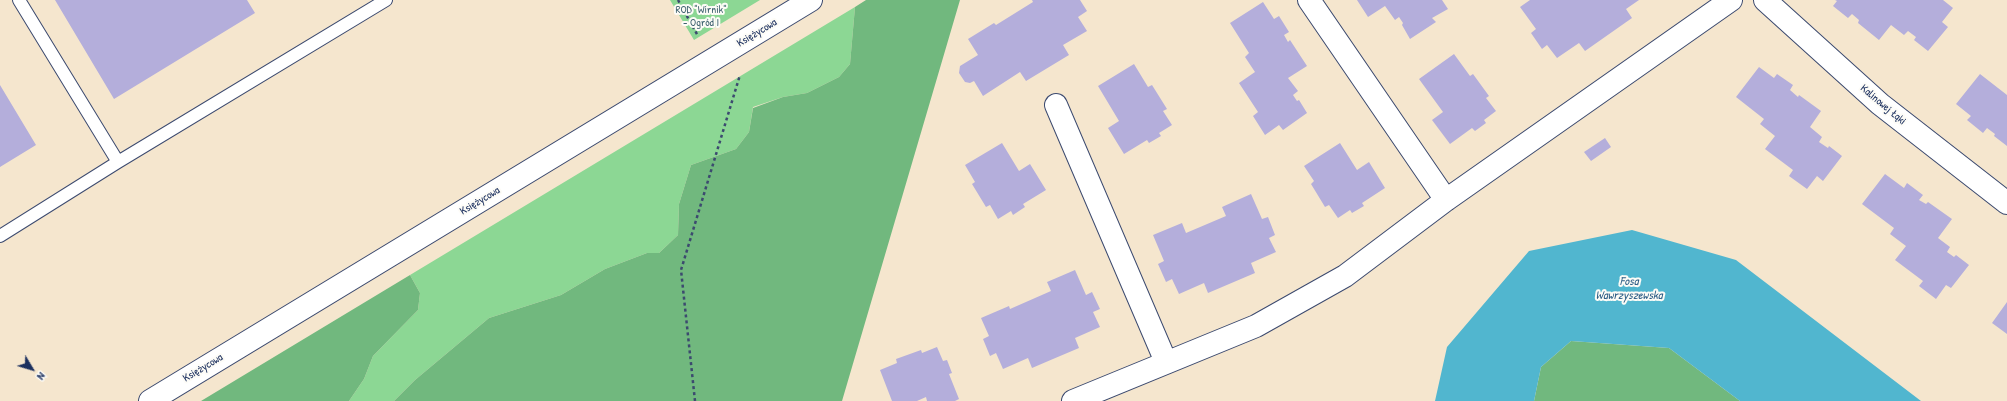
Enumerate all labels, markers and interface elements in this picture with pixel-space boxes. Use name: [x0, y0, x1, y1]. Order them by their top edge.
park label: ROD "Wirnik" - Ogród I: [675, 3, 727, 29]
street label: Księżycowa: [735, 16, 779, 50]
street label: Kalinowej Łąki: [1857, 82, 1909, 128]
street label: Księżycowa: [458, 184, 502, 218]
water label: Fosa Wawrzyszewska: [1596, 275, 1662, 303]
north arrow: [12, 349, 52, 389]
street label: Księżycowa: [181, 351, 225, 385]
text: N: [34, 370, 49, 383]

